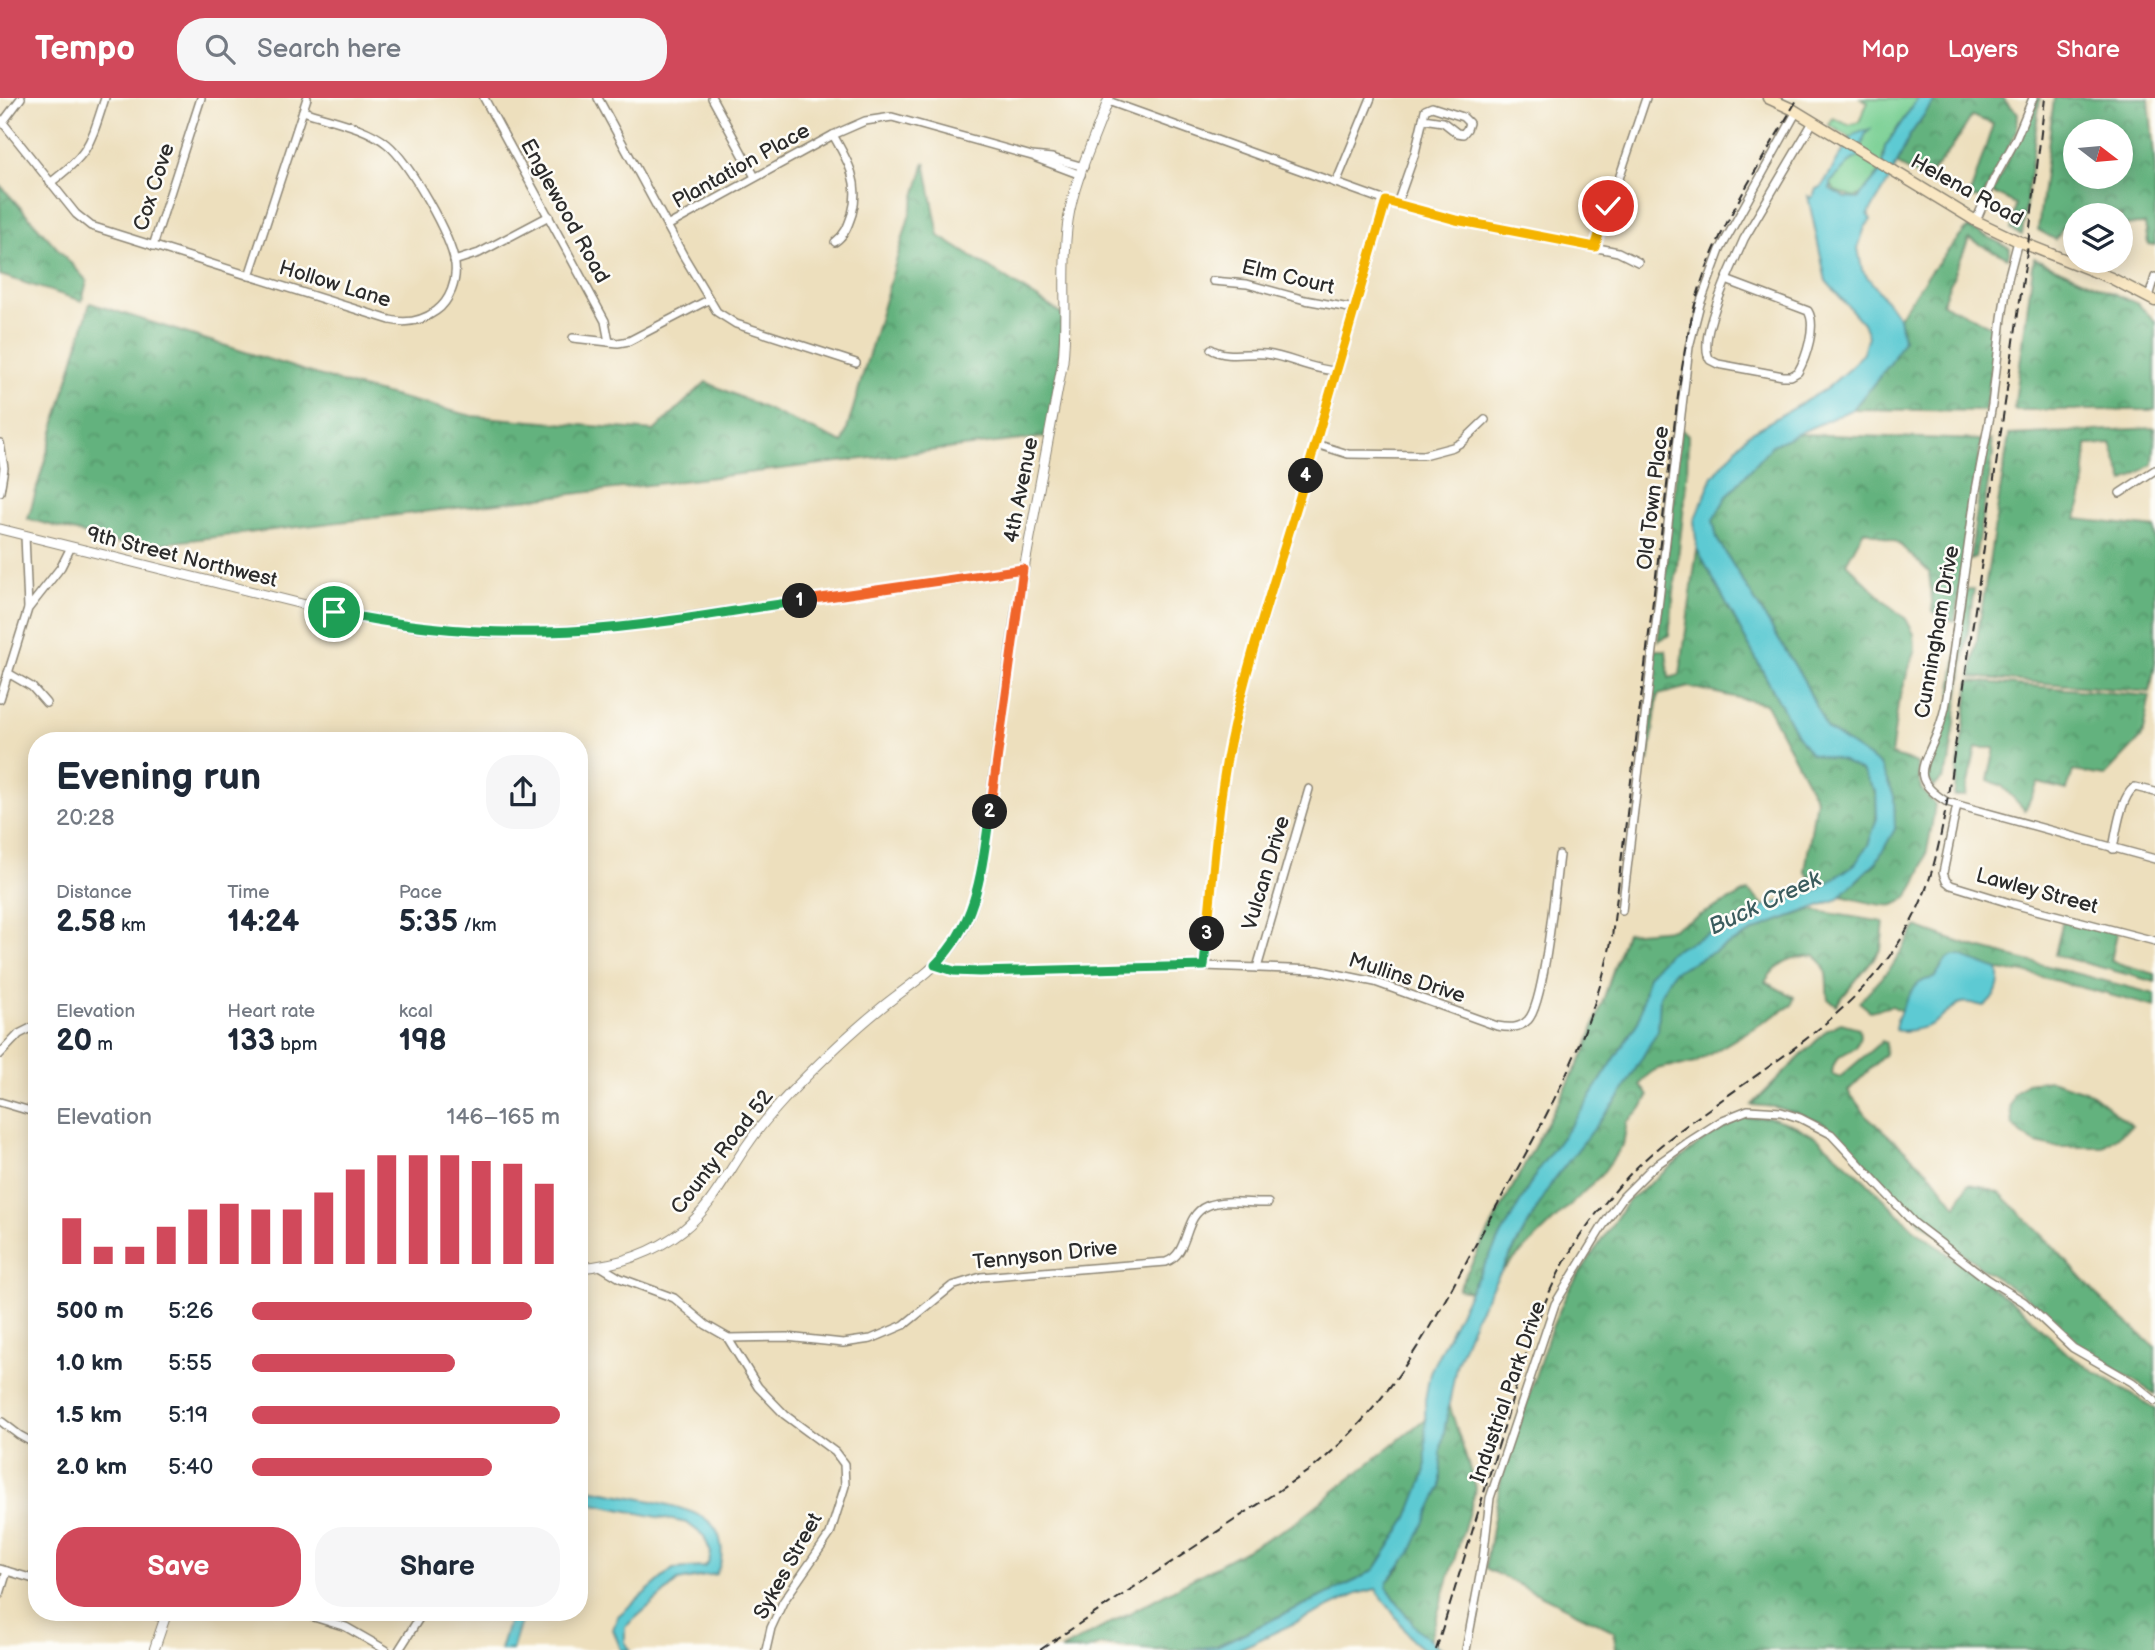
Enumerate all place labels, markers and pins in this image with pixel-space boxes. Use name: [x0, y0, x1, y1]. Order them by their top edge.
pin: [1578, 176, 1638, 236]
pin: 4: [1288, 458, 1324, 494]
pin: [304, 582, 364, 642]
pin: 1: [782, 584, 818, 618]
pin: 2: [972, 794, 1007, 830]
pin: 3: [1190, 916, 1224, 952]

